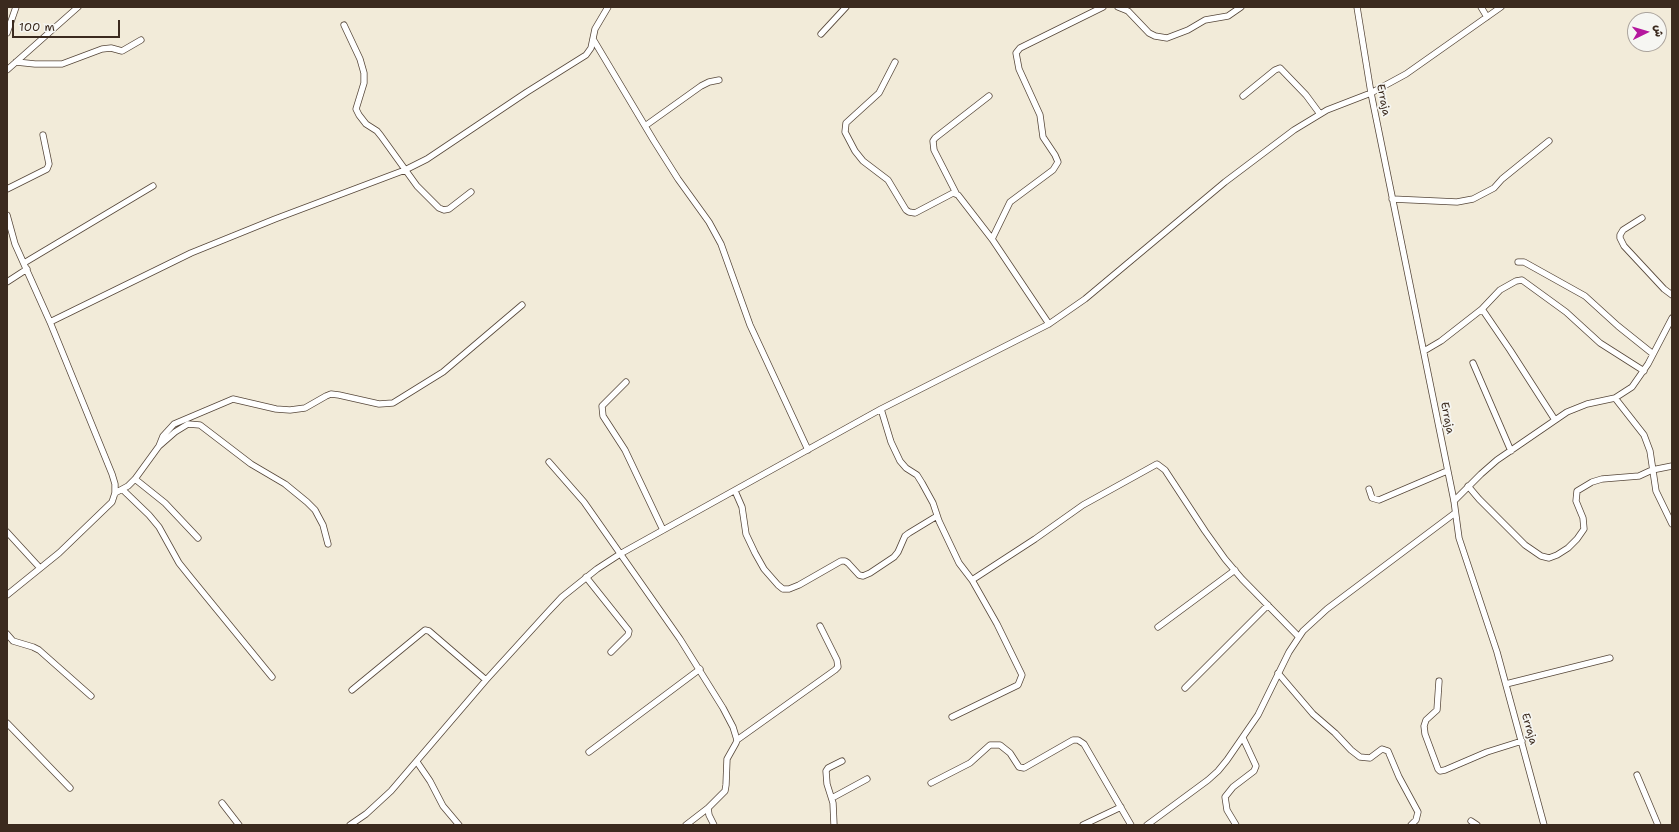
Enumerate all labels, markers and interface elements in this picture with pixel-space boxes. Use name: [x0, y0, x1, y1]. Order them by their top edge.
scale bar: [14, 12, 122, 38]
north arrow: [1627, 12, 1667, 52]
text: 100 m: [19, 19, 55, 35]
text: ش: [1650, 24, 1666, 38]
street label: Erraja: [1373, 83, 1393, 117]
street label: Erraja: [1437, 401, 1457, 435]
street label: Erraja: [1518, 712, 1540, 746]

